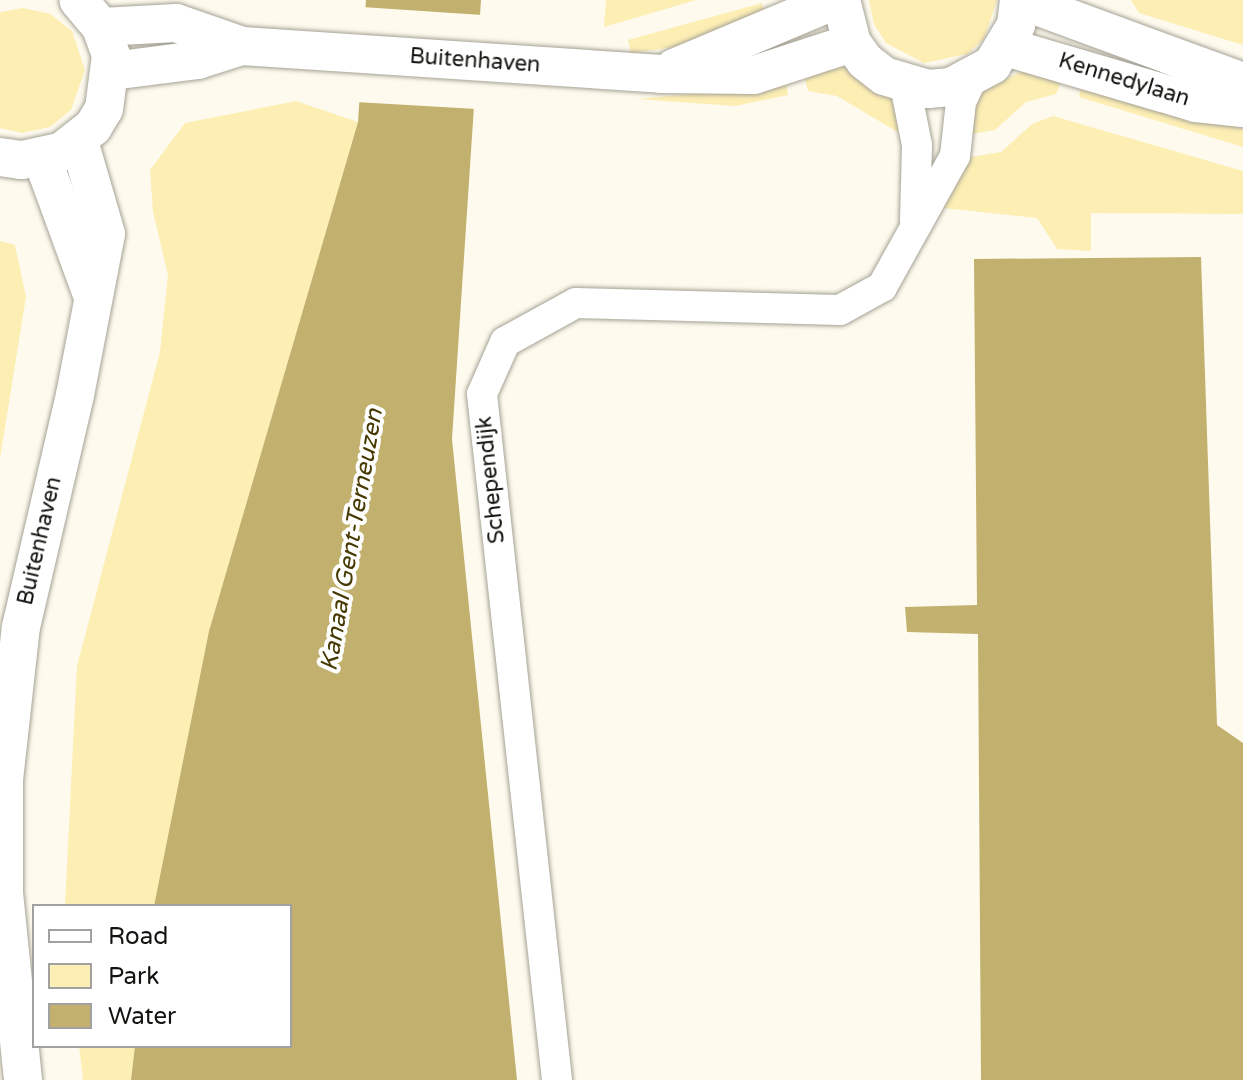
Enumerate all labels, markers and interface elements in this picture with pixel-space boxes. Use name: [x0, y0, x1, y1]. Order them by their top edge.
street label: Buitenhaven: [409, 43, 541, 79]
street label: Kennedylaan: [1055, 48, 1193, 112]
water label: Kanaal Gent-Terneuzen: [315, 407, 389, 673]
street label: Schependijk: [471, 415, 511, 545]
street label: Buitenhaven: [12, 474, 68, 608]
legend: [32, 904, 292, 1048]
text: Road: [108, 922, 168, 951]
text: Park: [108, 962, 159, 991]
text: Water: [108, 1002, 176, 1031]

